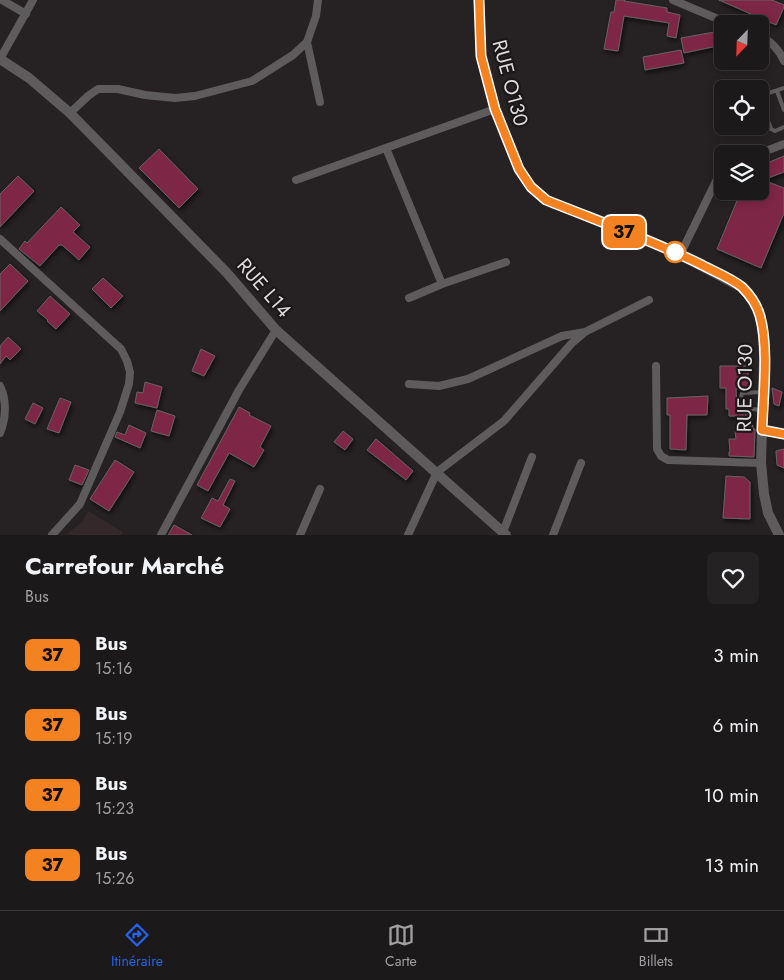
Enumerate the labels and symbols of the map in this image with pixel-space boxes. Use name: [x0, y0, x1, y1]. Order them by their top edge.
north arrow: [714, 15, 769, 70]
street label: RUE O130: [485, 37, 535, 129]
line badge: 37: [602, 216, 646, 248]
unlabelled marker: [664, 241, 686, 263]
street label: RUE L14: [230, 252, 298, 324]
street label: RUE O130: [730, 344, 760, 432]

